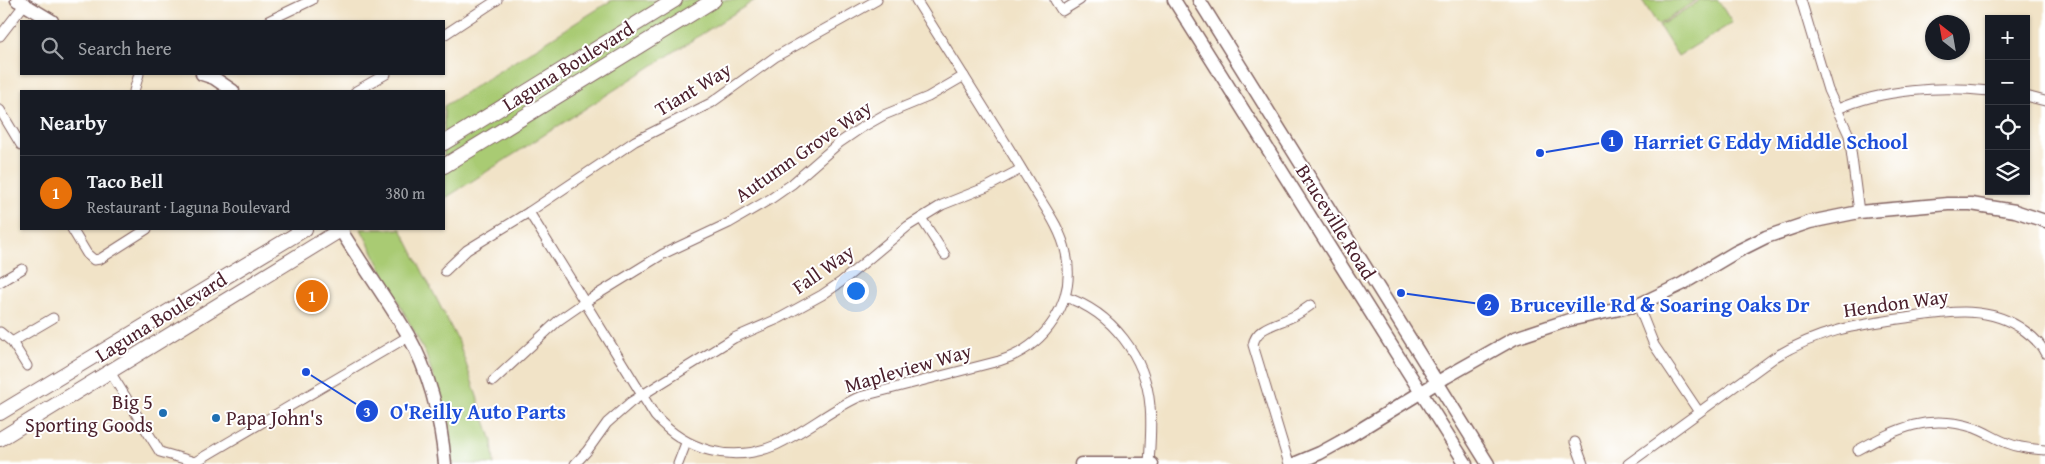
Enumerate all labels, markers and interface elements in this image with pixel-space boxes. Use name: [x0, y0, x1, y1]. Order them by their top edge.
street label: Laguna Boulevard: [496, 13, 639, 118]
north arrow: [1925, 15, 1970, 60]
map controls: [1985, 15, 2030, 195]
button: +: [1985, 15, 2030, 60]
search box: [20, 20, 445, 75]
icon: search: [38, 34, 66, 62]
text: Search here: [78, 34, 172, 62]
street label: Tiant Way: [649, 54, 737, 123]
button: −: [1985, 60, 2030, 105]
street label: Autumn Grove Way: [728, 92, 877, 209]
button: locate: [1985, 105, 2030, 150]
text: Nearby: [40, 107, 107, 138]
callout: Harriet G Eddy Middle School: [1599, 123, 1918, 159]
text: Harriet G Eddy Middle School: [1634, 126, 1908, 157]
text: 1: [1608, 130, 1616, 151]
button: layers: [1985, 150, 2030, 195]
street label: Bruceville Road: [1289, 158, 1384, 285]
text: Taco Bell: [87, 167, 163, 195]
text: 1: [52, 181, 60, 205]
text: 380 m: [385, 181, 425, 205]
text: Restaurant · Laguna Boulevard: [87, 195, 290, 219]
street label: Fall Way: [786, 237, 860, 300]
street label: Laguna Boulevard: [89, 264, 232, 369]
pin: 1: [296, 277, 328, 315]
your location: [843, 278, 869, 304]
street label: Hendon Way: [1841, 281, 1950, 324]
callout: Bruceville Rd & Soaring Oaks Dr: [1476, 287, 1820, 323]
text: Bruceville Rd & Soaring Oaks Dr: [1510, 289, 1810, 320]
text: 2: [1484, 294, 1492, 315]
street label: Mapleview Way: [841, 336, 975, 399]
place label: Big 5 Sporting Goods: [25, 387, 153, 439]
callout: O'Reilly Auto Parts: [355, 393, 576, 429]
text: O'Reilly Auto Parts: [390, 396, 566, 427]
text: 3: [363, 401, 371, 422]
place label: Papa John's: [226, 403, 323, 432]
marker: Big 5 Sporting Goods: [157, 407, 169, 419]
marker: Papa John's: [210, 412, 222, 424]

